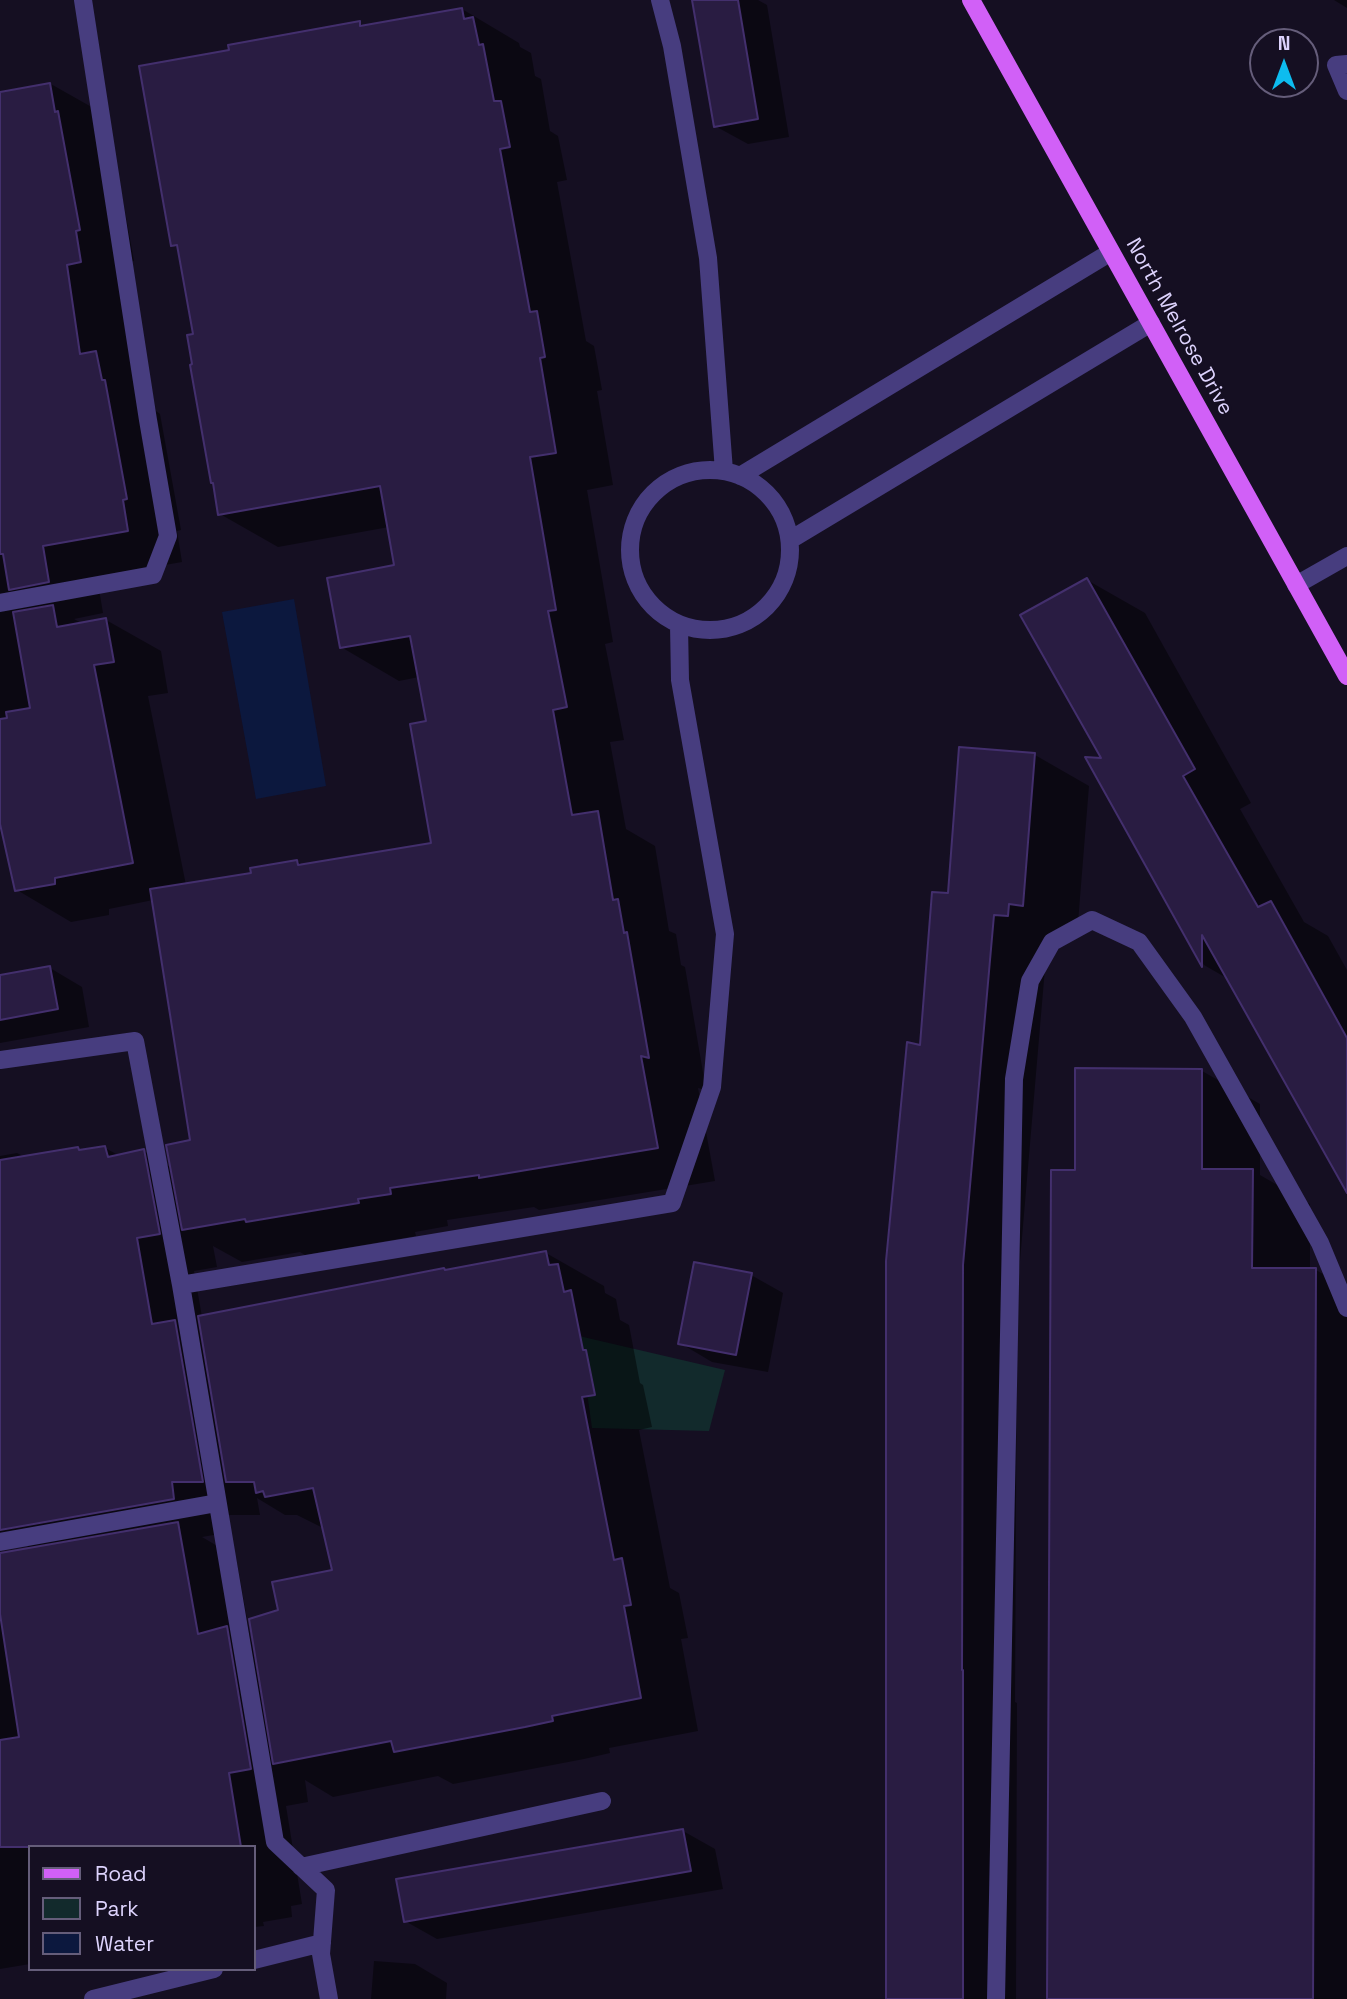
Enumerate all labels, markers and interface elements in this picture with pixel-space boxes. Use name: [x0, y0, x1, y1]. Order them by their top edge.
north arrow: [1249, 28, 1319, 98]
text: N: [1278, 31, 1290, 56]
street label: North Melrose Drive: [1120, 234, 1238, 420]
legend: [28, 1845, 256, 1971]
text: Road: [95, 1860, 147, 1887]
text: Park: [95, 1895, 139, 1922]
text: Water: [95, 1930, 154, 1957]

